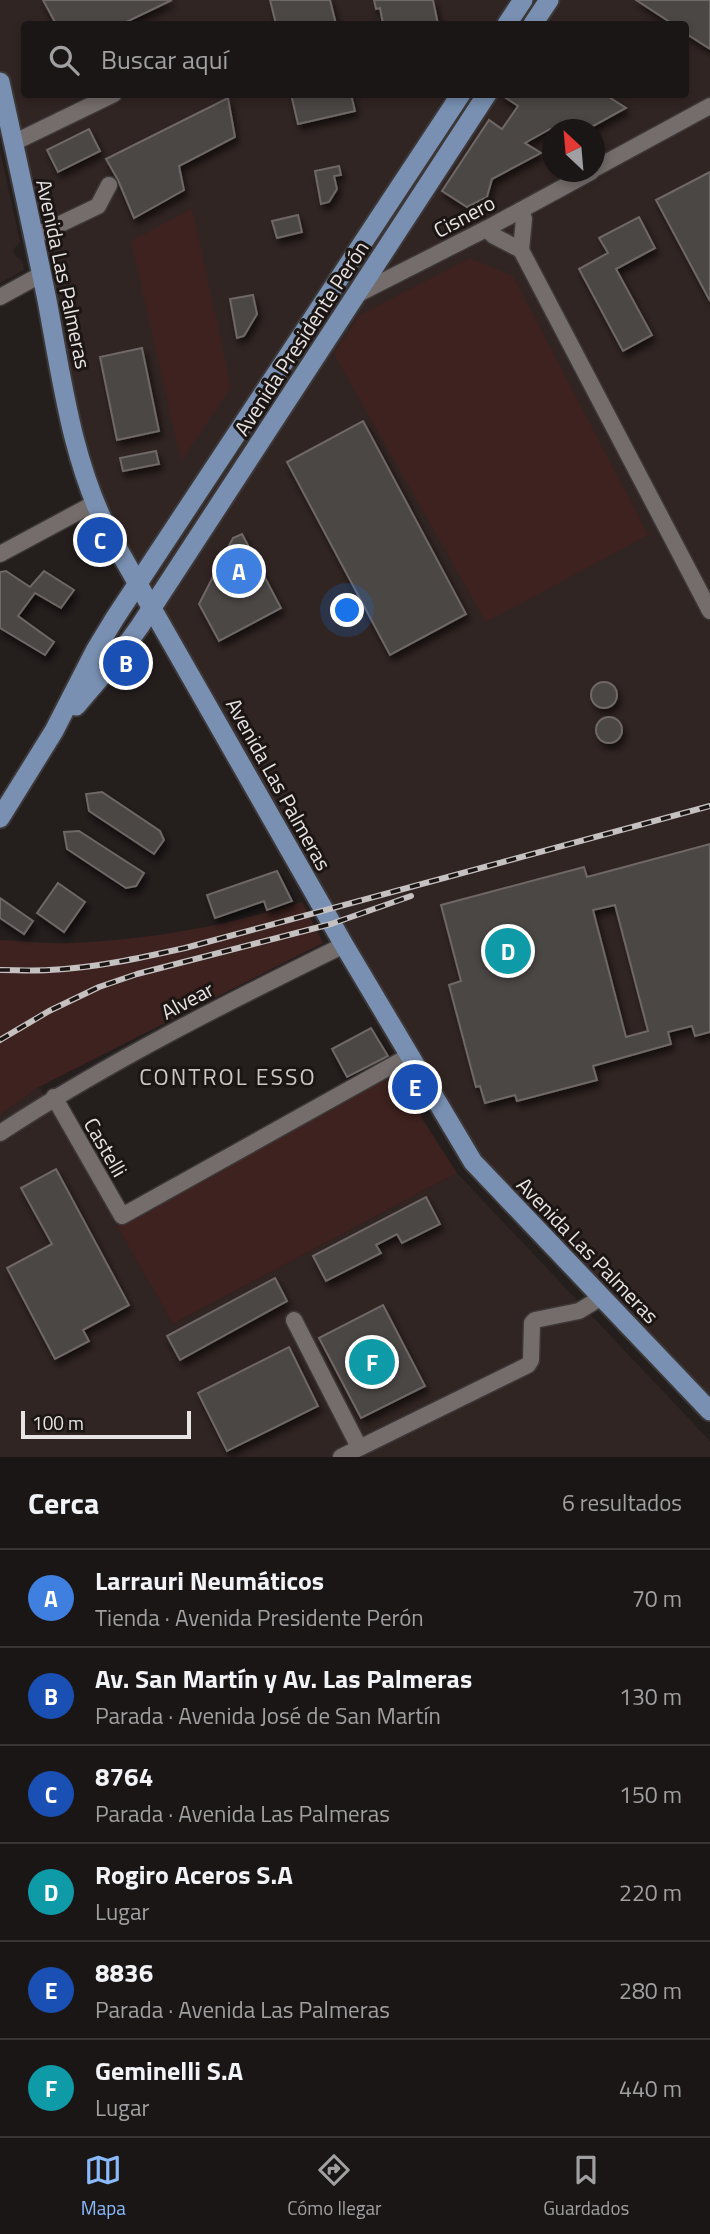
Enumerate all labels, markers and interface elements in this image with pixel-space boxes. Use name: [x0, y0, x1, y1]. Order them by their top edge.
search box: [21, 21, 689, 98]
text: Buscar aquí: [101, 40, 228, 79]
icon: search: [45, 41, 83, 79]
north arrow: [542, 119, 605, 182]
street label: Avenida Las Palmeras: [28, 176, 100, 372]
street label: Cisnero: [427, 186, 501, 246]
street label: Avenida Presidente Perón: [226, 234, 376, 442]
pin: C: [77, 514, 123, 566]
pin: A: [216, 545, 262, 597]
your location: [330, 593, 364, 627]
pin: B: [103, 637, 149, 689]
street label: Avenida Las Palmeras: [218, 692, 340, 876]
pin: D: [485, 925, 531, 977]
street label: Alvear: [155, 973, 219, 1027]
district label: CONTROL ESSO: [139, 1059, 317, 1094]
pin: E: [392, 1061, 438, 1113]
street label: Castelli: [76, 1111, 136, 1183]
street label: Avenida Las Palmeras: [509, 1169, 667, 1331]
pin: F: [349, 1336, 395, 1388]
scale bar: [21, 1408, 191, 1440]
text: 100 m: [32, 1408, 84, 1437]
text: Cerca: [28, 1480, 99, 1526]
text: 6 resultados: [562, 1485, 682, 1520]
text: Larrauri Neumáticos: [95, 1561, 324, 1600]
text: A: [44, 1581, 58, 1616]
text: 70 m: [632, 1581, 682, 1616]
text: Tienda · Avenida Presidente Perón: [95, 1600, 424, 1635]
text: Av. San Martín y Av. Las Palmeras: [95, 1659, 472, 1698]
text: B: [44, 1679, 58, 1714]
text: 130 m: [619, 1679, 682, 1714]
text: Parada · Avenida José de San Martín: [95, 1698, 441, 1733]
text: 8764: [95, 1757, 153, 1796]
text: C: [45, 1777, 57, 1812]
text: 150 m: [619, 1777, 682, 1812]
text: Parada · Avenida Las Palmeras: [95, 1796, 390, 1831]
text: Rogiro Aceros S.A: [95, 1855, 293, 1894]
text: D: [44, 1875, 58, 1910]
text: 220 m: [619, 1875, 682, 1910]
text: Lugar: [95, 1894, 149, 1929]
text: 8836: [95, 1953, 153, 1992]
text: E: [45, 1973, 57, 2008]
text: 280 m: [619, 1973, 682, 2008]
text: Parada · Avenida Las Palmeras: [95, 1992, 390, 2027]
text: Geminelli S.A: [95, 2051, 243, 2090]
text: F: [45, 2071, 57, 2106]
text: 440 m: [619, 2071, 682, 2106]
text: Lugar: [95, 2090, 149, 2125]
tab: Mapa: [81, 2151, 126, 2222]
tab: Cómo llegar: [287, 2151, 382, 2222]
tab: Guardados: [543, 2151, 629, 2222]

